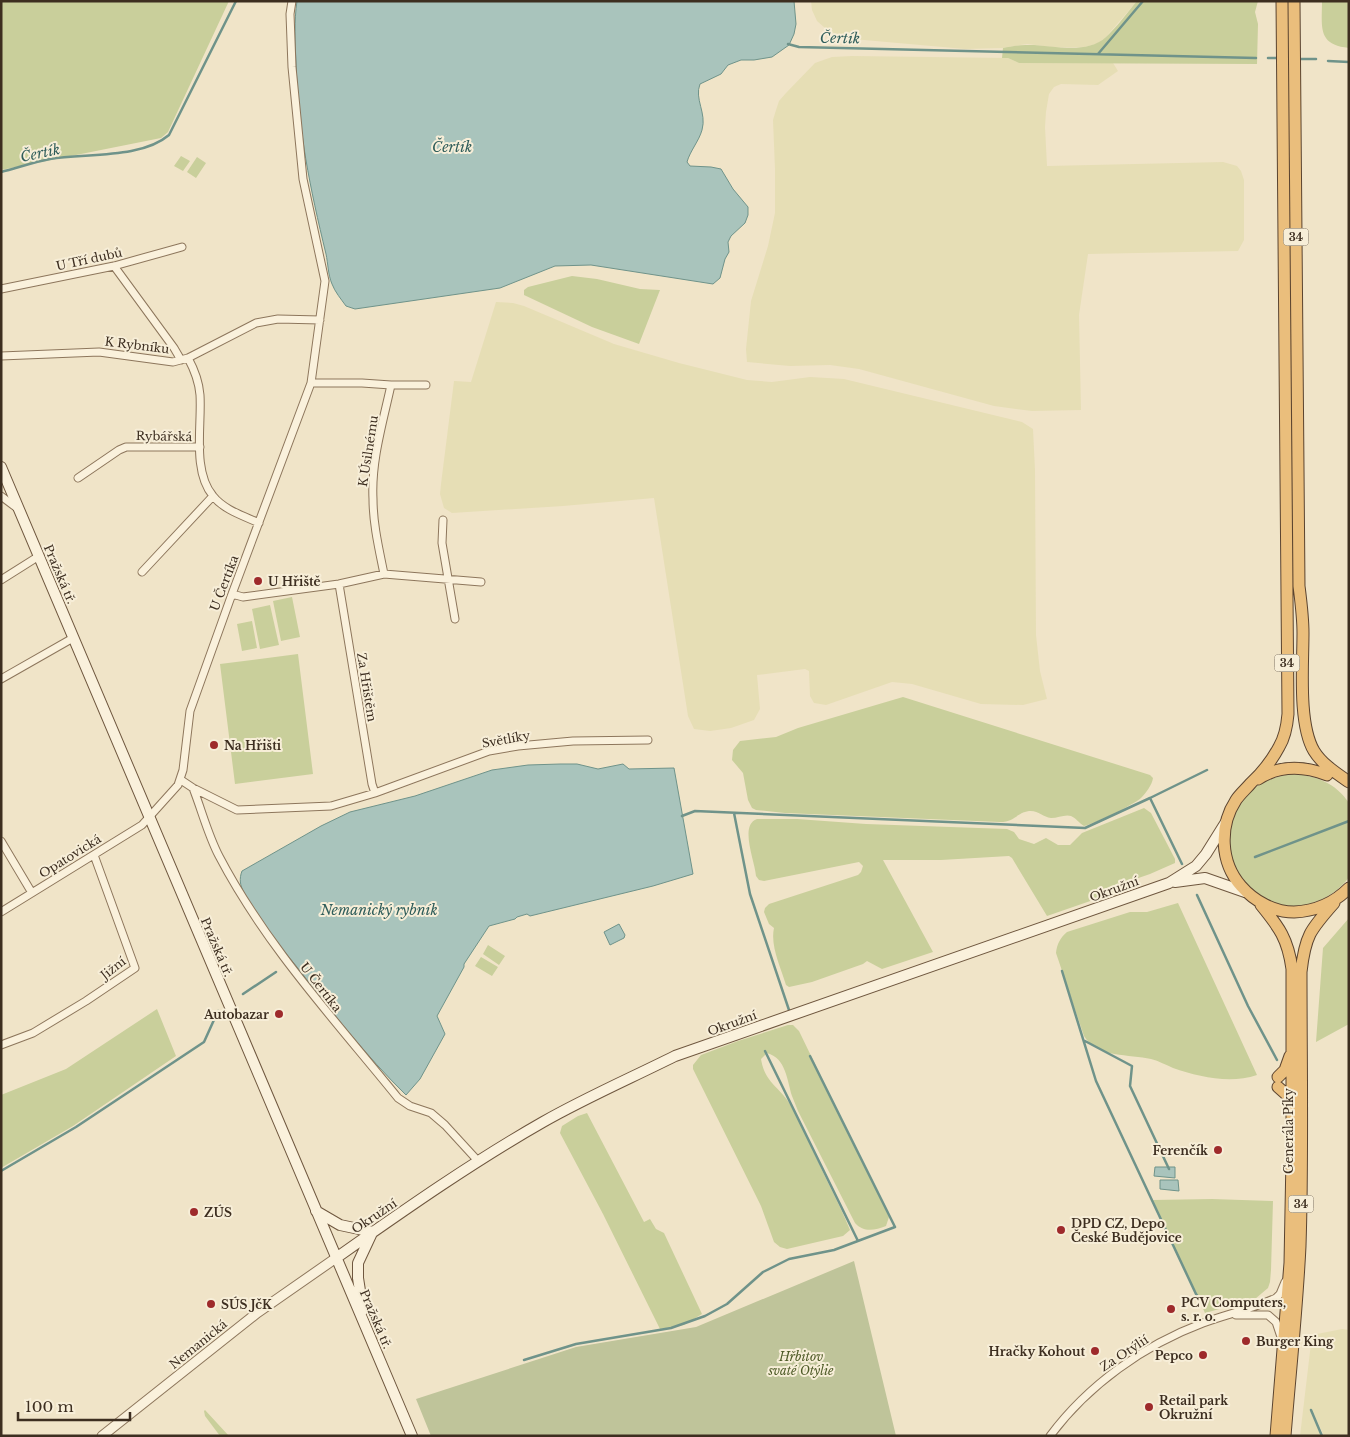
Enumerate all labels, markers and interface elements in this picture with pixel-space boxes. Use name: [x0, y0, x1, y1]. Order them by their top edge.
water label: Čertík: [820, 28, 860, 47]
water label: Čertík: [432, 137, 472, 156]
water label: Čertík: [18, 139, 61, 166]
road number: 34: [1284, 228, 1308, 246]
street label: U Tří dubů: [54, 245, 124, 273]
street label: K Rybníku: [104, 334, 170, 356]
street label: K Úsilnému: [354, 414, 381, 488]
street label: Rybářská: [136, 428, 193, 444]
street label: Pražská tř.: [41, 542, 79, 606]
street label: U Čertíka: [206, 552, 242, 613]
place label: U Hřiště: [268, 574, 321, 589]
marker: U Hřiště: [252, 575, 264, 587]
street label: Za Hřištěm: [354, 651, 380, 723]
road number: 34: [1274, 654, 1300, 671]
street label: Světlíky: [481, 727, 532, 751]
place label: Na Hřišti: [224, 738, 282, 753]
marker: Na Hřišti: [208, 739, 220, 751]
street label: Opatovická: [36, 831, 104, 881]
street label: Okružní: [1087, 873, 1142, 905]
water label: Nemanický rybník: [319, 901, 438, 919]
street label: Pražská tř.: [198, 915, 236, 979]
street label: Jižní: [96, 953, 129, 984]
street label: U Čertíka: [297, 959, 346, 1015]
place label: Autobazar: [203, 1007, 269, 1022]
street label: Okružní: [705, 1007, 760, 1039]
marker: Autobazar: [273, 1008, 285, 1020]
street label: Generála Píky: [1281, 1088, 1296, 1174]
place label: Ferenčík: [1152, 1143, 1209, 1158]
marker: Ferenčík: [1212, 1144, 1224, 1156]
street label: Okružní: [348, 1195, 400, 1237]
road number: 34: [1288, 1196, 1314, 1212]
place label: ZÚS: [204, 1204, 232, 1220]
marker: ZÚS: [188, 1206, 200, 1218]
place label: DPD CZ, Depo České Budějovice: [1071, 1216, 1182, 1245]
marker: DPD CZ, Depo České Budějovice: [1055, 1224, 1067, 1236]
street label: Pražská tř.: [357, 1287, 395, 1351]
place label: PCV Computers, s. r. o.: [1181, 1295, 1286, 1324]
place label: SÚS JčK: [221, 1296, 273, 1312]
marker: SÚS JčK: [205, 1298, 217, 1310]
marker: PCV Computers, s. r. o.: [1165, 1303, 1177, 1315]
street label: Nemanická: [166, 1316, 230, 1372]
street label: Za Otýlií: [1097, 1331, 1152, 1374]
place label: Burger King: [1256, 1334, 1334, 1349]
marker: Burger King: [1240, 1335, 1252, 1347]
place label: Hračky Kohout: [988, 1344, 1085, 1359]
marker: Hračky Kohout: [1089, 1345, 1101, 1357]
place label: Pepco: [1155, 1348, 1193, 1363]
park label: Hřbitov svaté Otýlie: [767, 1349, 834, 1378]
marker: Pepco: [1197, 1349, 1209, 1361]
scale bar: [18, 1390, 130, 1422]
place label: Retail park Okružní: [1159, 1393, 1229, 1422]
text: 100 m: [25, 1397, 74, 1416]
marker: Retail park Okružní: [1143, 1401, 1155, 1413]

